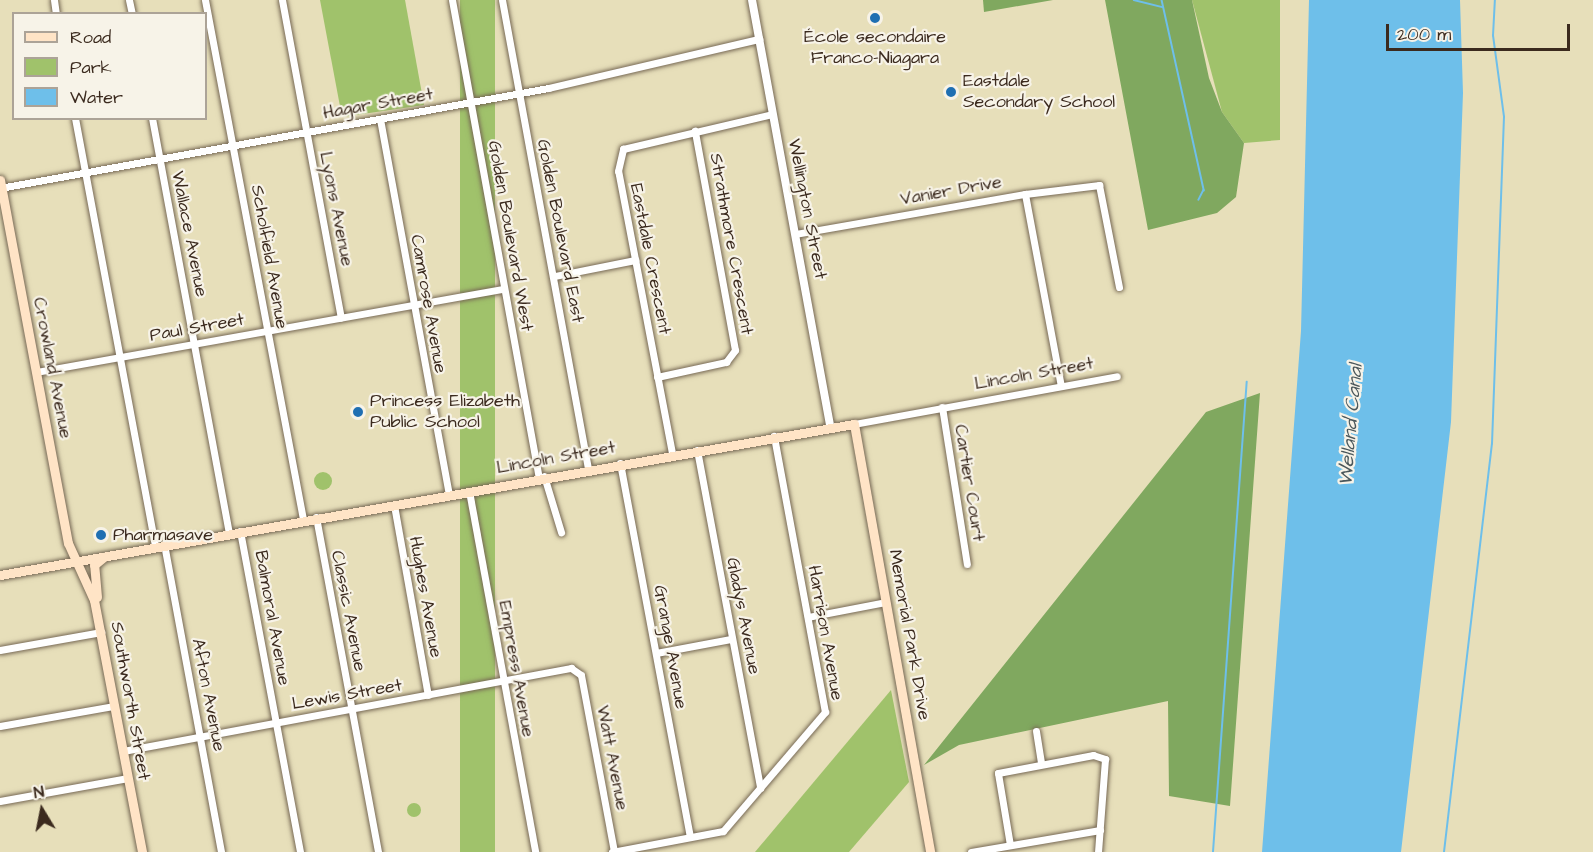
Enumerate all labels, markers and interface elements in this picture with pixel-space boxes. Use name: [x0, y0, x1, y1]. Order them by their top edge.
marker: École secondaire Franco-Niagara: [868, 11, 882, 25]
legend: [12, 12, 207, 120]
scale bar: [1389, 12, 1574, 50]
text: 200 m: [1397, 22, 1451, 47]
text: Road: [70, 25, 111, 50]
place label: École secondaire Franco-Niagara: [804, 27, 946, 70]
text: Park: [70, 55, 112, 80]
place label: Eastdale Secondary School: [963, 71, 1115, 113]
street label: Hagar Street: [321, 84, 435, 124]
text: Water: [70, 85, 123, 110]
marker: Eastdale Secondary School: [944, 85, 958, 99]
street label: Wellington Street: [783, 137, 831, 281]
street label: Golden Boulevard East: [532, 138, 588, 324]
street label: Golden Boulevard West: [483, 139, 537, 333]
street label: Lyons Avenue: [314, 150, 358, 268]
street label: Strathmore Crescent: [704, 152, 758, 336]
street label: Wallace Avenue: [166, 169, 212, 299]
street label: Vanier Drive: [899, 171, 1003, 211]
street label: Eastdale Crescent: [625, 182, 675, 336]
street label: Scholfield Avenue: [246, 183, 292, 331]
street label: Camrose Avenue: [405, 233, 451, 375]
street label: Crowland Avenue: [28, 296, 76, 440]
street label: Paul Street: [148, 309, 246, 347]
street label: Lincoln Street: [973, 353, 1095, 395]
water label: Welland Canal: [1334, 363, 1368, 487]
place label: Princess Elizabeth Public School: [370, 391, 520, 434]
marker: Princess Elizabeth Public School: [351, 405, 365, 419]
street label: Cartier Court: [949, 423, 989, 543]
street label: Lincoln Street: [495, 437, 617, 479]
place label: Pharmasave: [113, 524, 213, 546]
marker: Pharmasave: [94, 528, 108, 542]
street label: Hughes Avenue: [404, 535, 446, 659]
street label: Memorial Park Drive: [883, 548, 935, 722]
street label: Balmoral Avenue: [250, 549, 294, 687]
street label: Classic Avenue: [326, 549, 370, 673]
street label: Gladys Avenue: [721, 556, 765, 676]
street label: Harrison Avenue: [803, 564, 847, 702]
street label: Grange Avenue: [648, 583, 692, 711]
street label: Empress Avenue: [493, 599, 539, 739]
street label: Southworth Street: [105, 620, 155, 782]
street label: Afton Avenue: [186, 637, 230, 753]
street label: Lewis Street: [290, 675, 404, 715]
street label: Watt Avenue: [591, 704, 633, 812]
north arrow: [12, 780, 72, 840]
text: N: [32, 781, 46, 804]

